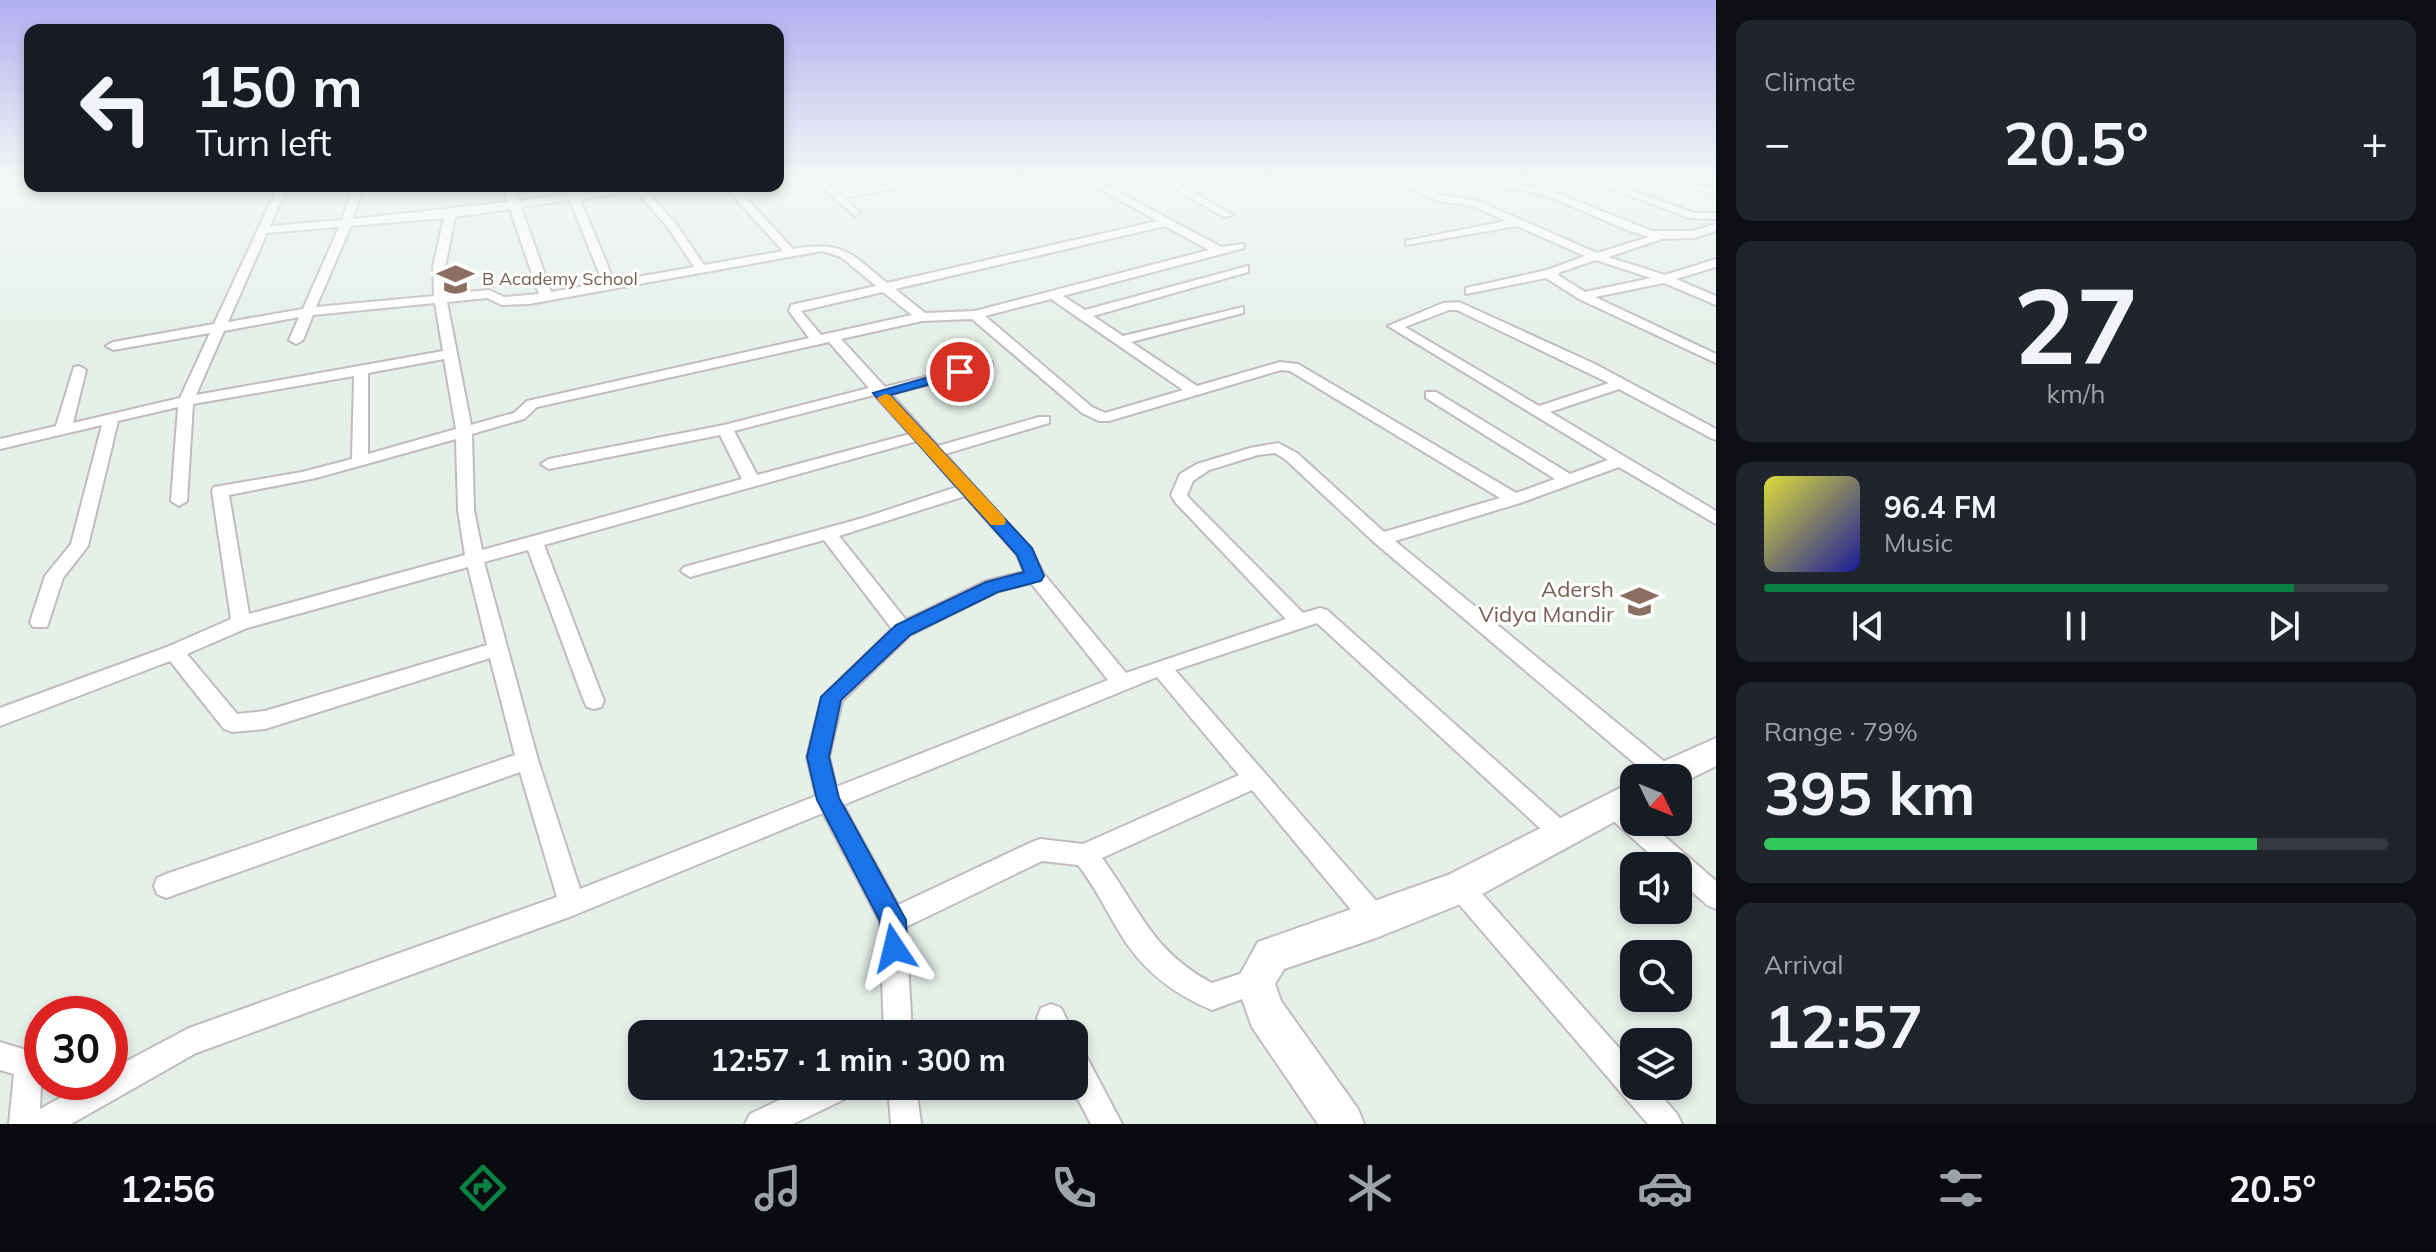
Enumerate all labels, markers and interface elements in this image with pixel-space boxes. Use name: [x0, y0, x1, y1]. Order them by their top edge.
text: 150 m: [196, 51, 363, 121]
icon: left: [64, 56, 168, 160]
text: Climate: [1764, 65, 1856, 98]
text: 20.5°: [2003, 105, 2149, 180]
text: −: [1764, 115, 1790, 170]
text: +: [2362, 115, 2388, 170]
text: Turn left: [196, 120, 332, 165]
text: 27: [2014, 259, 2138, 390]
school or university icon: B Academy School: [437, 260, 475, 298]
place label: B Academy School: [482, 267, 638, 290]
pin: [926, 338, 994, 406]
icon: arrive: [938, 350, 982, 394]
text: km/h: [2047, 377, 2105, 410]
text: 96.4 FM: [1884, 488, 1997, 526]
text: Music: [1884, 526, 1953, 559]
place label: Adersh Vidya Mandir: [1478, 575, 1614, 628]
school or university icon: Adersh Vidya Mandir: [1621, 583, 1659, 621]
icon: previous: [1846, 604, 1890, 648]
icon: pause: [2054, 604, 2098, 648]
icon: next: [2262, 604, 2306, 648]
text: Range · 79%: [1764, 715, 1918, 748]
text: 395 km: [1764, 755, 1976, 830]
north arrow: [1620, 764, 1692, 836]
map controls: [1620, 764, 1692, 1100]
button: sound: [1620, 852, 1692, 924]
position arrow: [852, 906, 936, 990]
button: search: [1620, 940, 1692, 1012]
text: Arrival: [1764, 948, 1844, 981]
text: 12:57: [1764, 988, 1923, 1063]
speed limit sign: 30: [24, 996, 128, 1100]
button: layers: [1620, 1028, 1692, 1100]
text: 12:57 · 1 min · 300 m: [710, 1041, 1006, 1079]
icon: directions: [455, 1160, 511, 1216]
icon: music: [750, 1160, 806, 1216]
icon: phone: [1046, 1160, 1102, 1216]
icon: climate: [1342, 1160, 1398, 1216]
icon: car: [1637, 1160, 1693, 1216]
icon: filters: [1933, 1160, 1989, 1216]
text: 12:56: [120, 1166, 215, 1211]
text: 20.5°: [2229, 1166, 2316, 1211]

